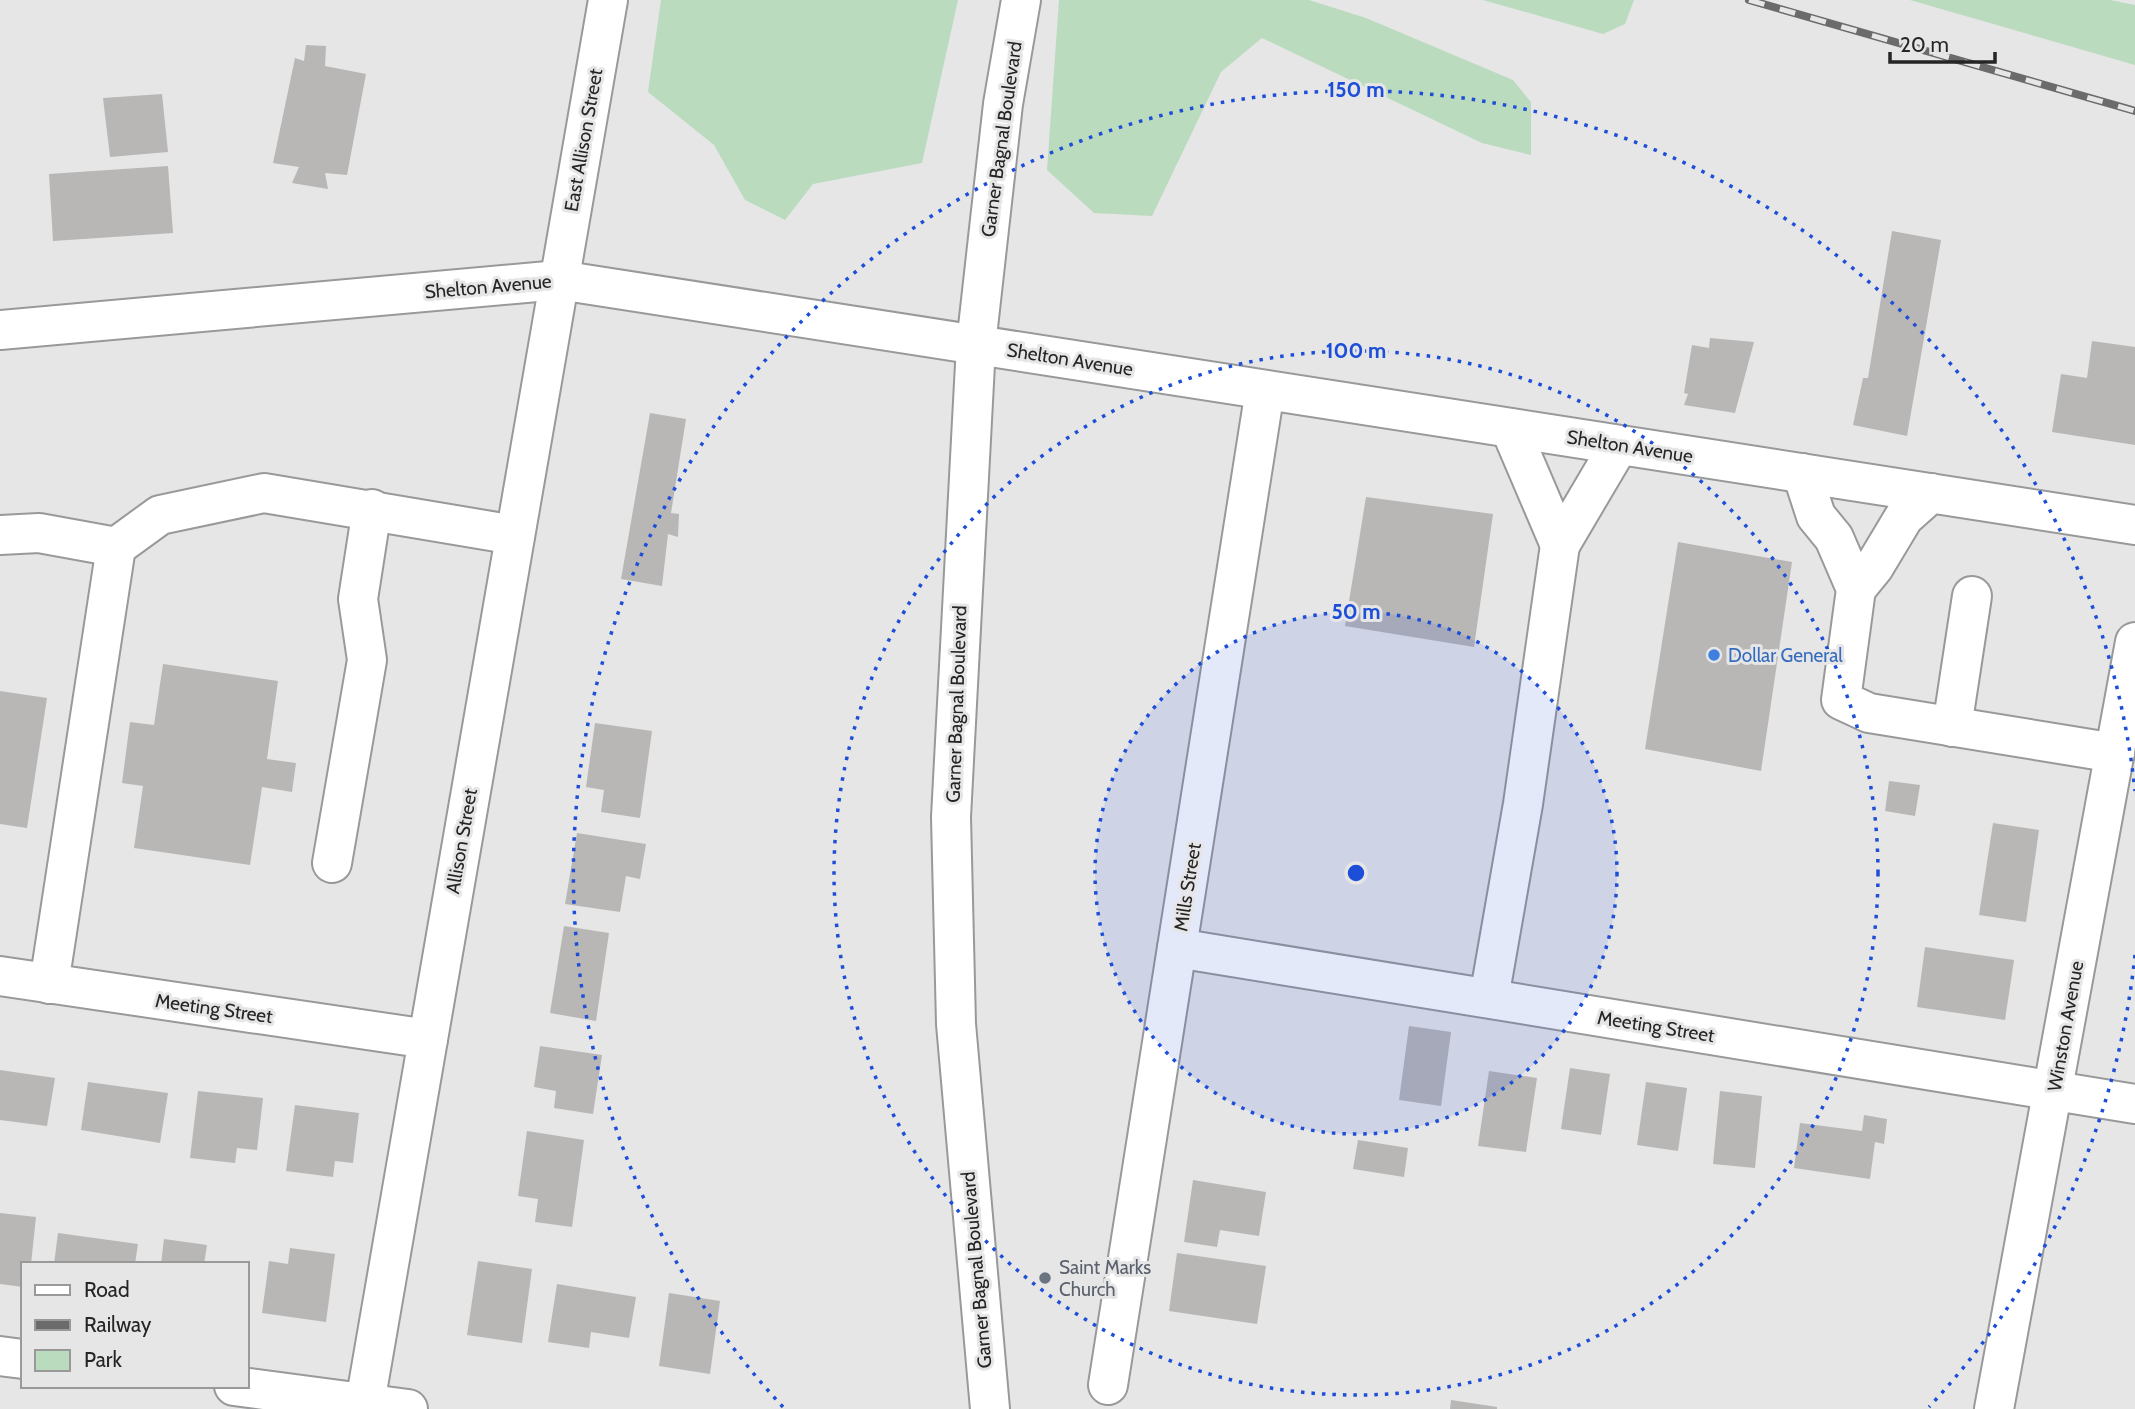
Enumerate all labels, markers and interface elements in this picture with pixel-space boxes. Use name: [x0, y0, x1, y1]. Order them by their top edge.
scale bar: [1890, 21, 1995, 65]
text: 20 m: [1900, 32, 1949, 57]
street label: Garner Bagnal Boulevard: [976, 40, 1027, 238]
street label: East Allison Street: [560, 66, 607, 213]
text: 150 m: [1328, 77, 1384, 102]
street label: Shelton Avenue: [424, 269, 553, 304]
street label: Shelton Avenue: [1005, 338, 1135, 381]
text: 100 m: [1326, 338, 1386, 363]
street label: Shelton Avenue: [1565, 425, 1695, 468]
text: 50 m: [1331, 599, 1381, 624]
street label: Garner Bagnal Boulevard: [942, 605, 971, 803]
place label: Dollar General: [1728, 644, 1843, 667]
marker: Dollar General: [1706, 647, 1722, 663]
street label: Allison Street: [441, 786, 482, 896]
street label: Mills Street: [1169, 841, 1206, 933]
centre of rings: [1344, 861, 1368, 885]
street label: Winston Avenue: [2043, 959, 2088, 1093]
street label: Meeting Street: [154, 989, 275, 1028]
street label: Meeting Street: [1596, 1006, 1717, 1047]
street label: Garner Bagnal Boulevard: [956, 1171, 997, 1369]
place label: Saint Marks Church: [1059, 1256, 1151, 1301]
legend: [21, 1262, 248, 1388]
marker: Saint Marks Church: [1037, 1270, 1053, 1286]
text: Road: [84, 1277, 130, 1302]
text: Railway: [84, 1312, 152, 1337]
text: Park: [84, 1347, 122, 1372]

